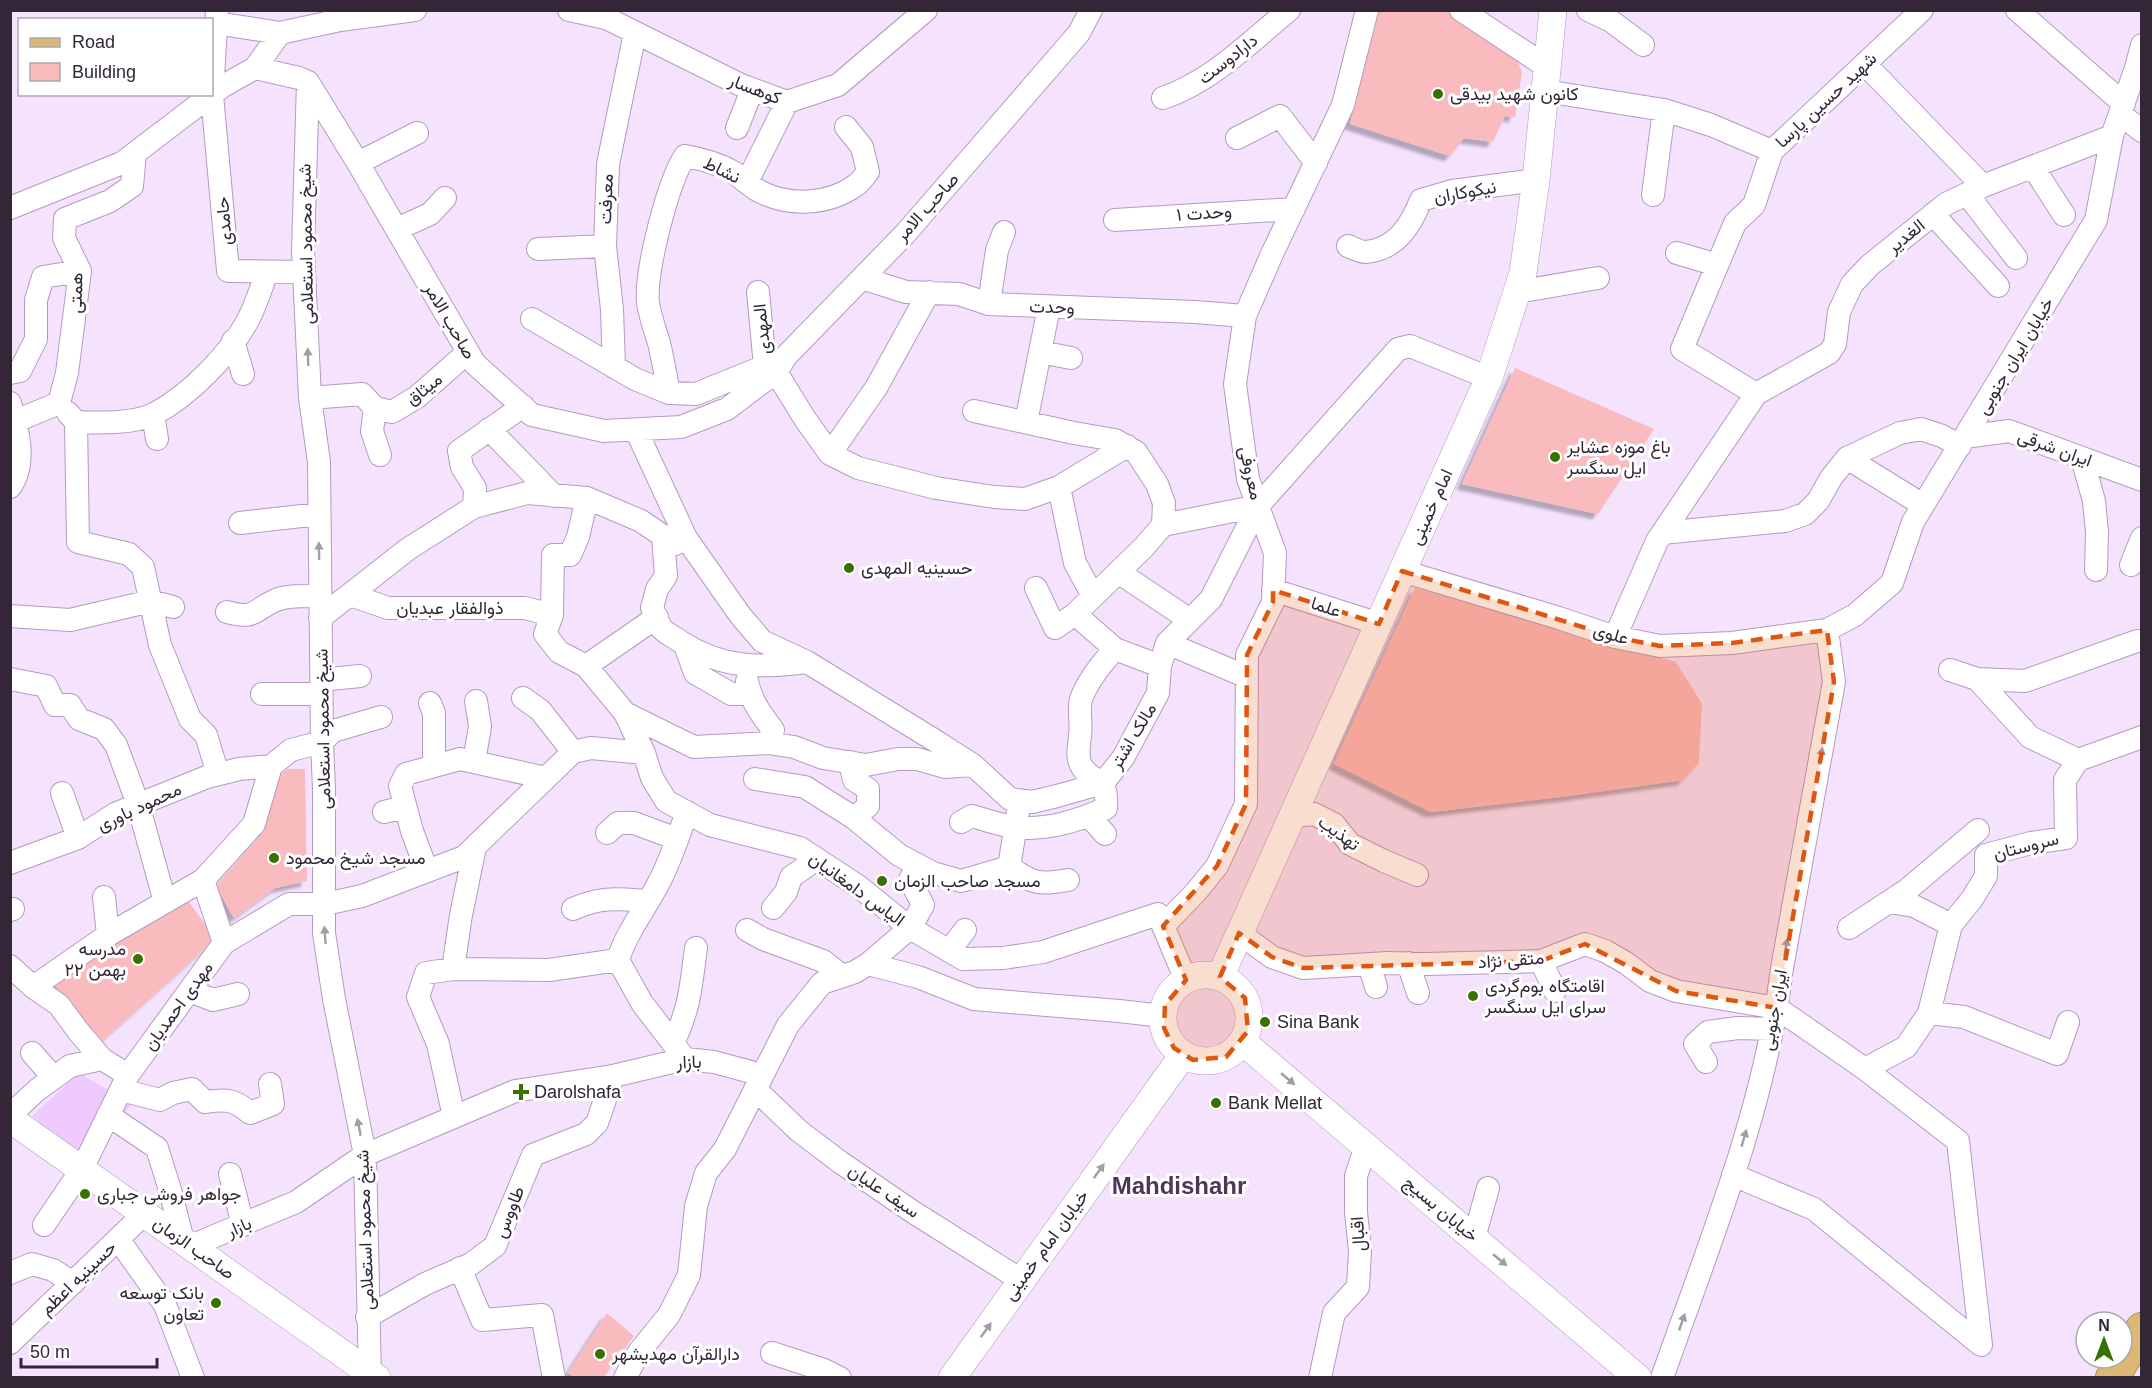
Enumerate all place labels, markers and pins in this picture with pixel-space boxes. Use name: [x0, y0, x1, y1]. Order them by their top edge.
place label: کانون شهید بیدقی: [1450, 84, 1579, 105]
marker: کانون شهید بیدقی: [1431, 87, 1445, 101]
place label: باغ موزه عشایر ایل سنگسر: [1566, 437, 1671, 479]
marker: باغ موزه عشایر ایل سنگسر: [1548, 450, 1562, 464]
place label: حسینیه المهدی: [861, 558, 973, 579]
marker: حسینیه المهدی: [842, 561, 856, 575]
place label: مسجد شیخ محمود: [286, 848, 426, 870]
marker: مسجد شیخ محمود: [267, 851, 281, 865]
place label: مسجد صاحب الزمان: [894, 871, 1041, 892]
marker: مسجد صاحب الزمان: [875, 874, 889, 888]
place label: مدرسه ۲۲ بهمن: [65, 939, 126, 981]
marker: مدرسه ۲۲ بهمن: [131, 952, 145, 966]
place label: اقامتگاه بوم‌گردی سرای ایل سنگسر: [1484, 976, 1606, 1018]
marker: اقامتگاه بوم‌گردی سرای ایل سنگسر: [1466, 989, 1480, 1003]
place label: Sina Bank: [1277, 1012, 1360, 1032]
marker: Sina Bank: [1258, 1015, 1272, 1029]
place label: Darolshafa: [534, 1082, 622, 1102]
marker: Darolshafa: [512, 1083, 530, 1101]
place label: Bank Mellat: [1228, 1093, 1322, 1113]
marker: Bank Mellat: [1209, 1096, 1223, 1110]
place label: جواهر فروشی جباری: [97, 1184, 241, 1205]
marker: جواهر فروشی جباری: [78, 1187, 92, 1201]
place label: بانک توسعه تعاون: [120, 1283, 204, 1325]
marker: بانک توسعه تعاون: [209, 1296, 223, 1310]
place label: دارالقرآن مهدیشهر: [611, 1344, 740, 1365]
marker: دارالقرآن مهدیشهر: [593, 1347, 607, 1361]

